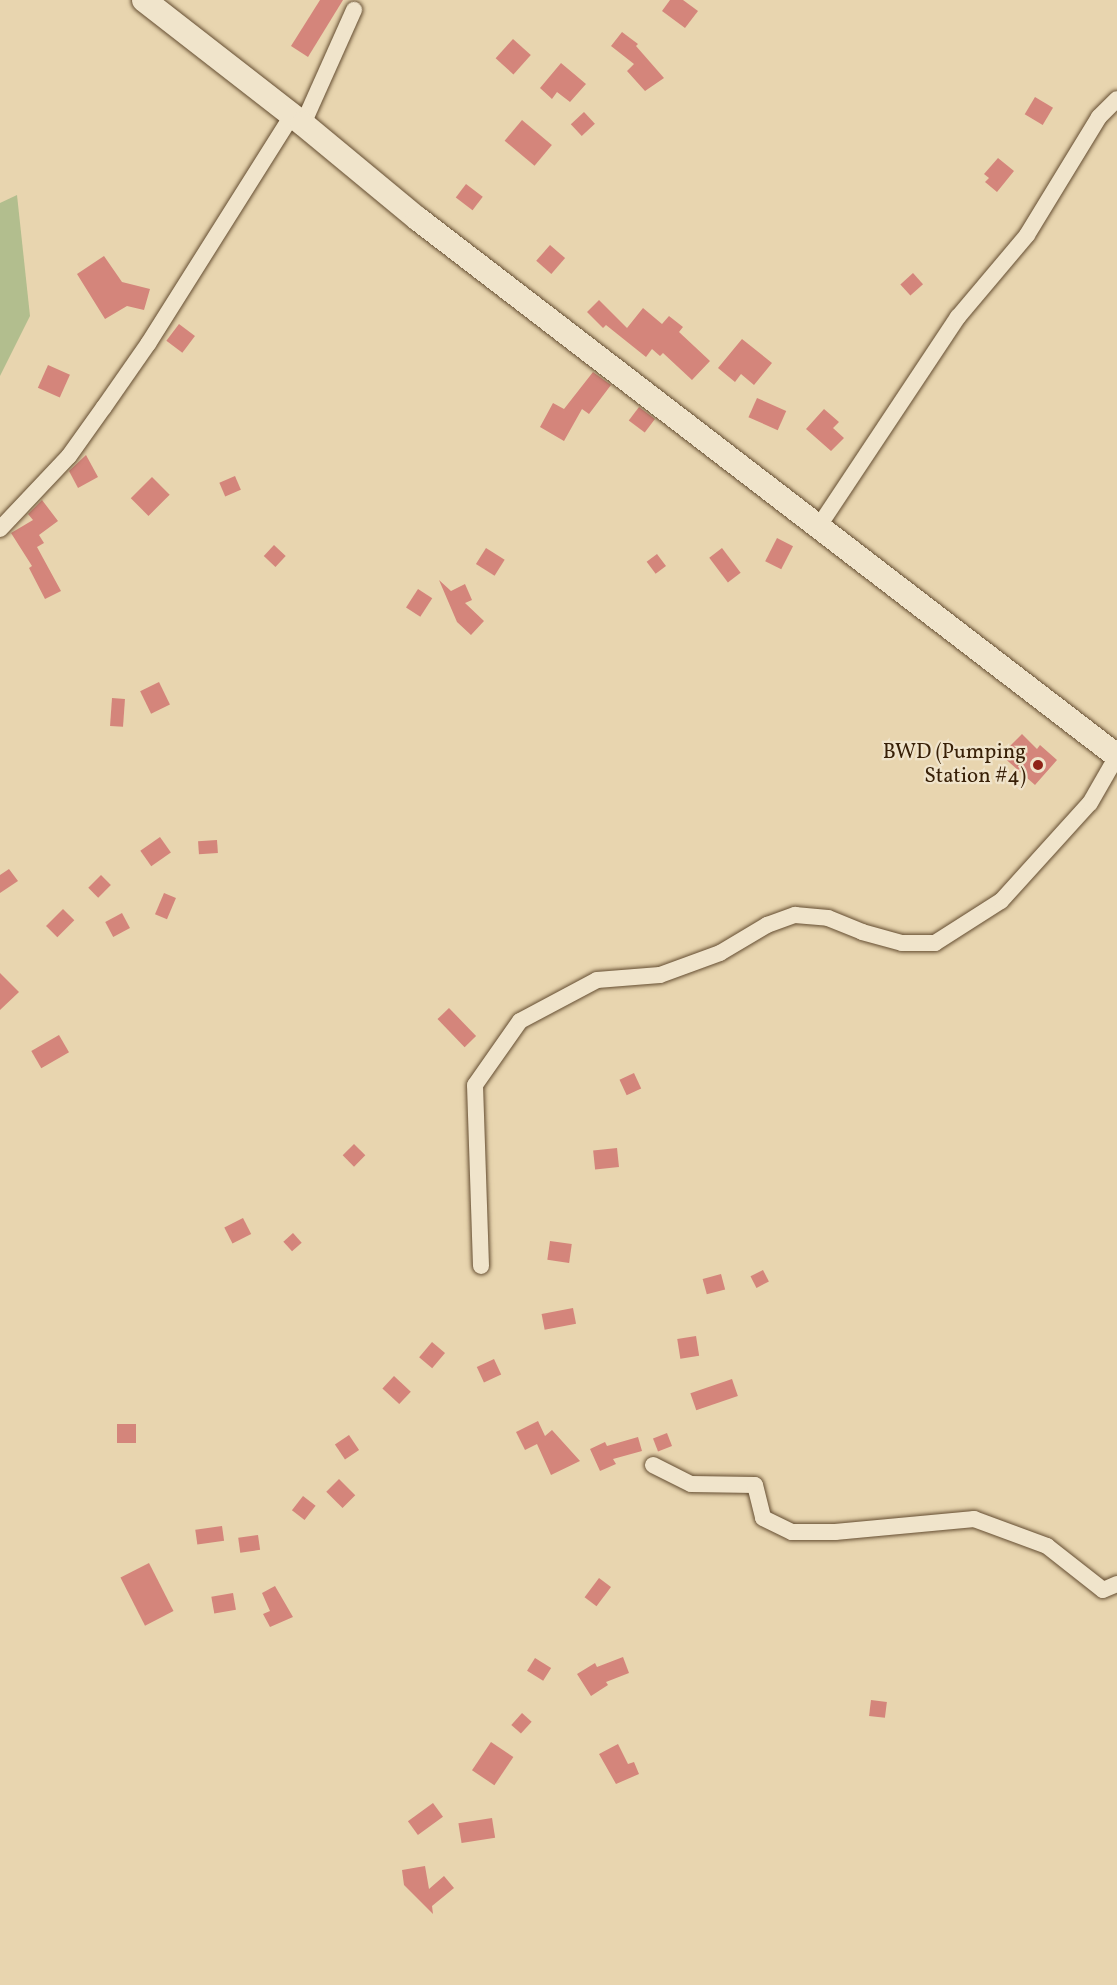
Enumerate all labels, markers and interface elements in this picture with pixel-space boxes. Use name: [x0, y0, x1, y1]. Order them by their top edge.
place label: BWD (Pumping Station #4): [883, 740, 1026, 790]
marker: BWD (Pumping Station #4): [1031, 758, 1045, 772]

